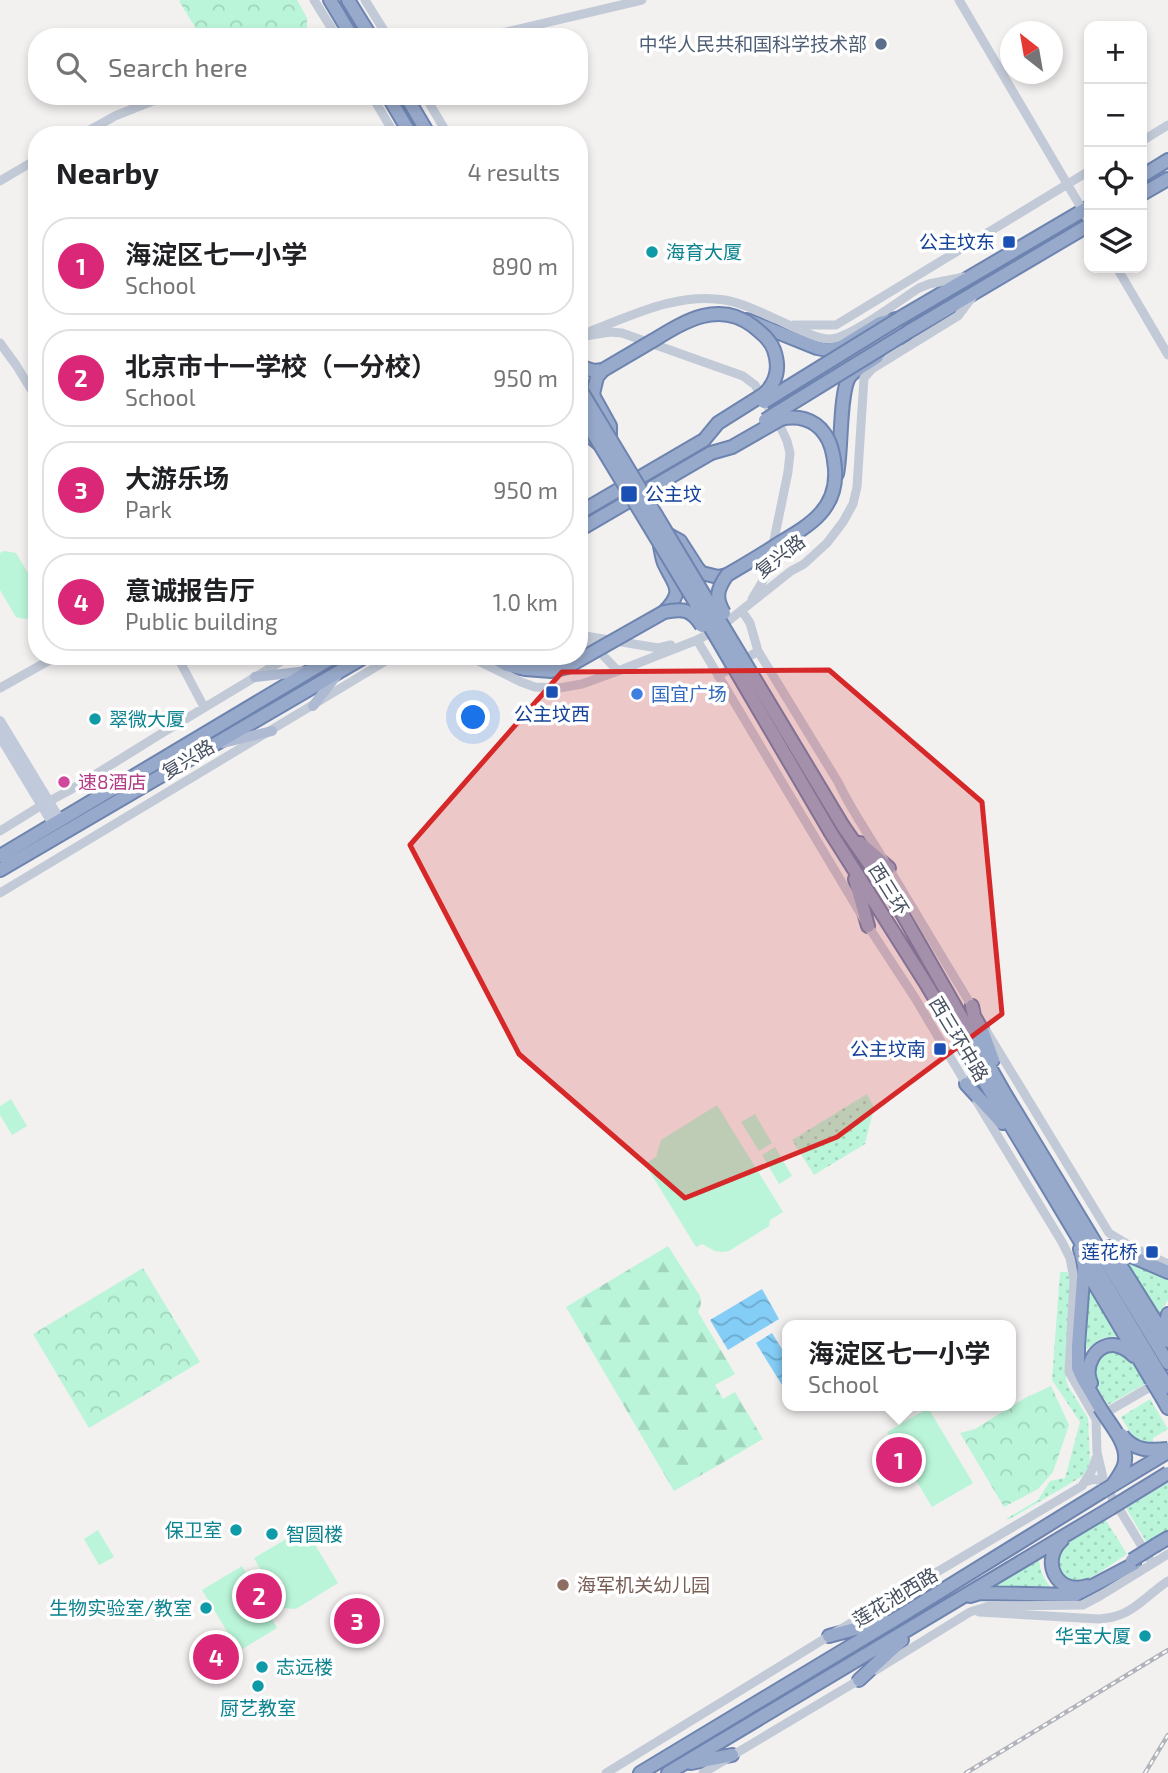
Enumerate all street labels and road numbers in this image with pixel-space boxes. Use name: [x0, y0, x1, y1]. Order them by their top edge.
street label: 复兴路: [750, 529, 809, 582]
street label: 复兴路: [157, 734, 218, 783]
street label: 西三环: [865, 858, 914, 919]
street label: 西三环中路: [925, 992, 994, 1085]
street label: 莲花池西路: [848, 1562, 941, 1631]

